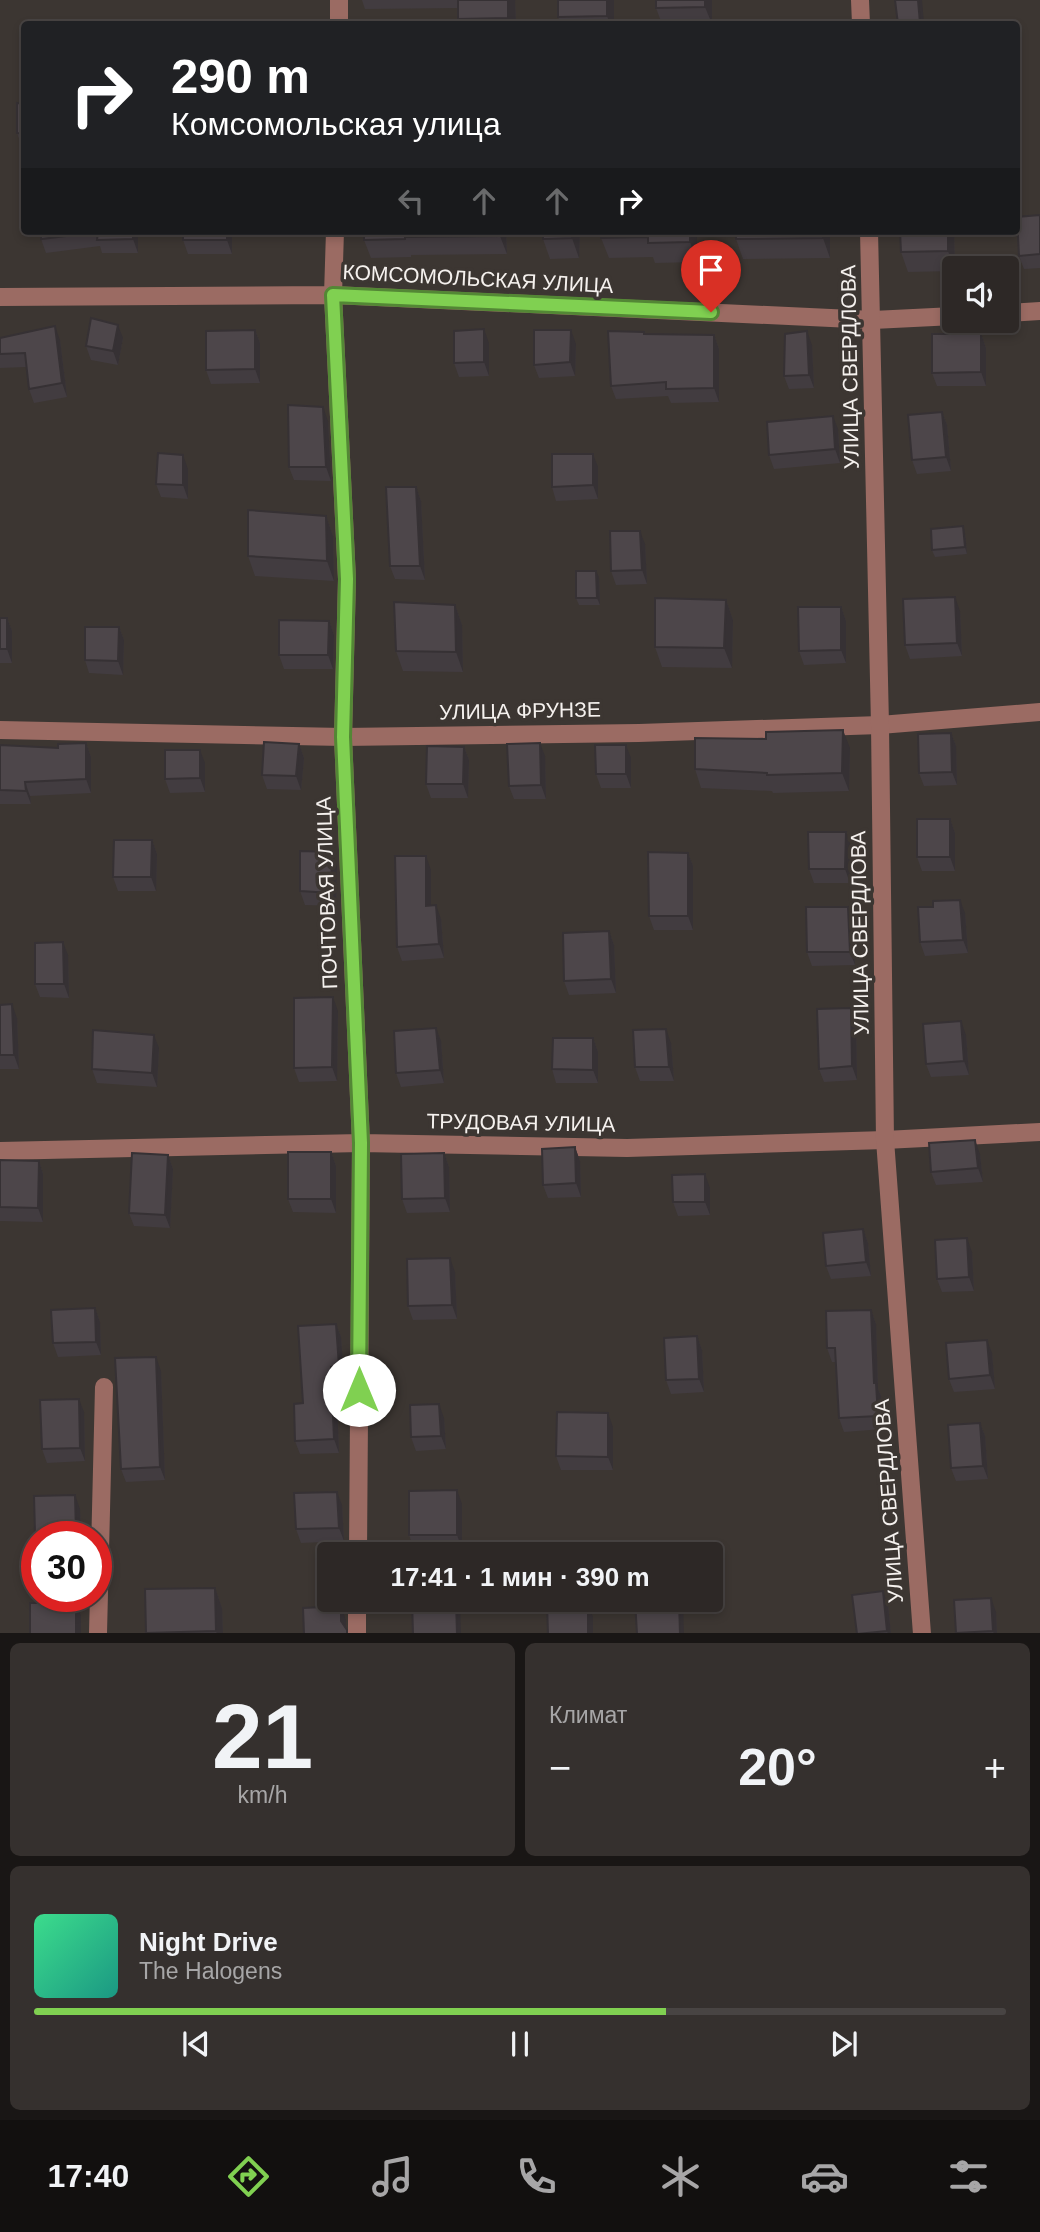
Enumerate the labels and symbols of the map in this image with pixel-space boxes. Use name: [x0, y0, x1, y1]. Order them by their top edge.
pin: [681, 240, 741, 312]
street label: КОМСОМОЛЬСКАЯ УЛИЦА: [342, 260, 614, 297]
street label: УЛИЦА СВЕРДЛОВА: [836, 265, 863, 469]
street label: УЛИЦА ФРУНЗЕ: [439, 698, 601, 723]
street label: ПОЧТОВАЯ УЛИЦА: [312, 796, 341, 990]
street label: УЛИЦА СВЕРДЛОВА: [846, 831, 873, 1035]
street label: ТРУДОВАЯ УЛИЦА: [426, 1109, 616, 1136]
position arrow: [322, 1353, 396, 1427]
street label: УЛИЦА СВЕРДЛОВА: [870, 1398, 907, 1604]
speed limit sign: 30: [21, 1521, 112, 1612]

